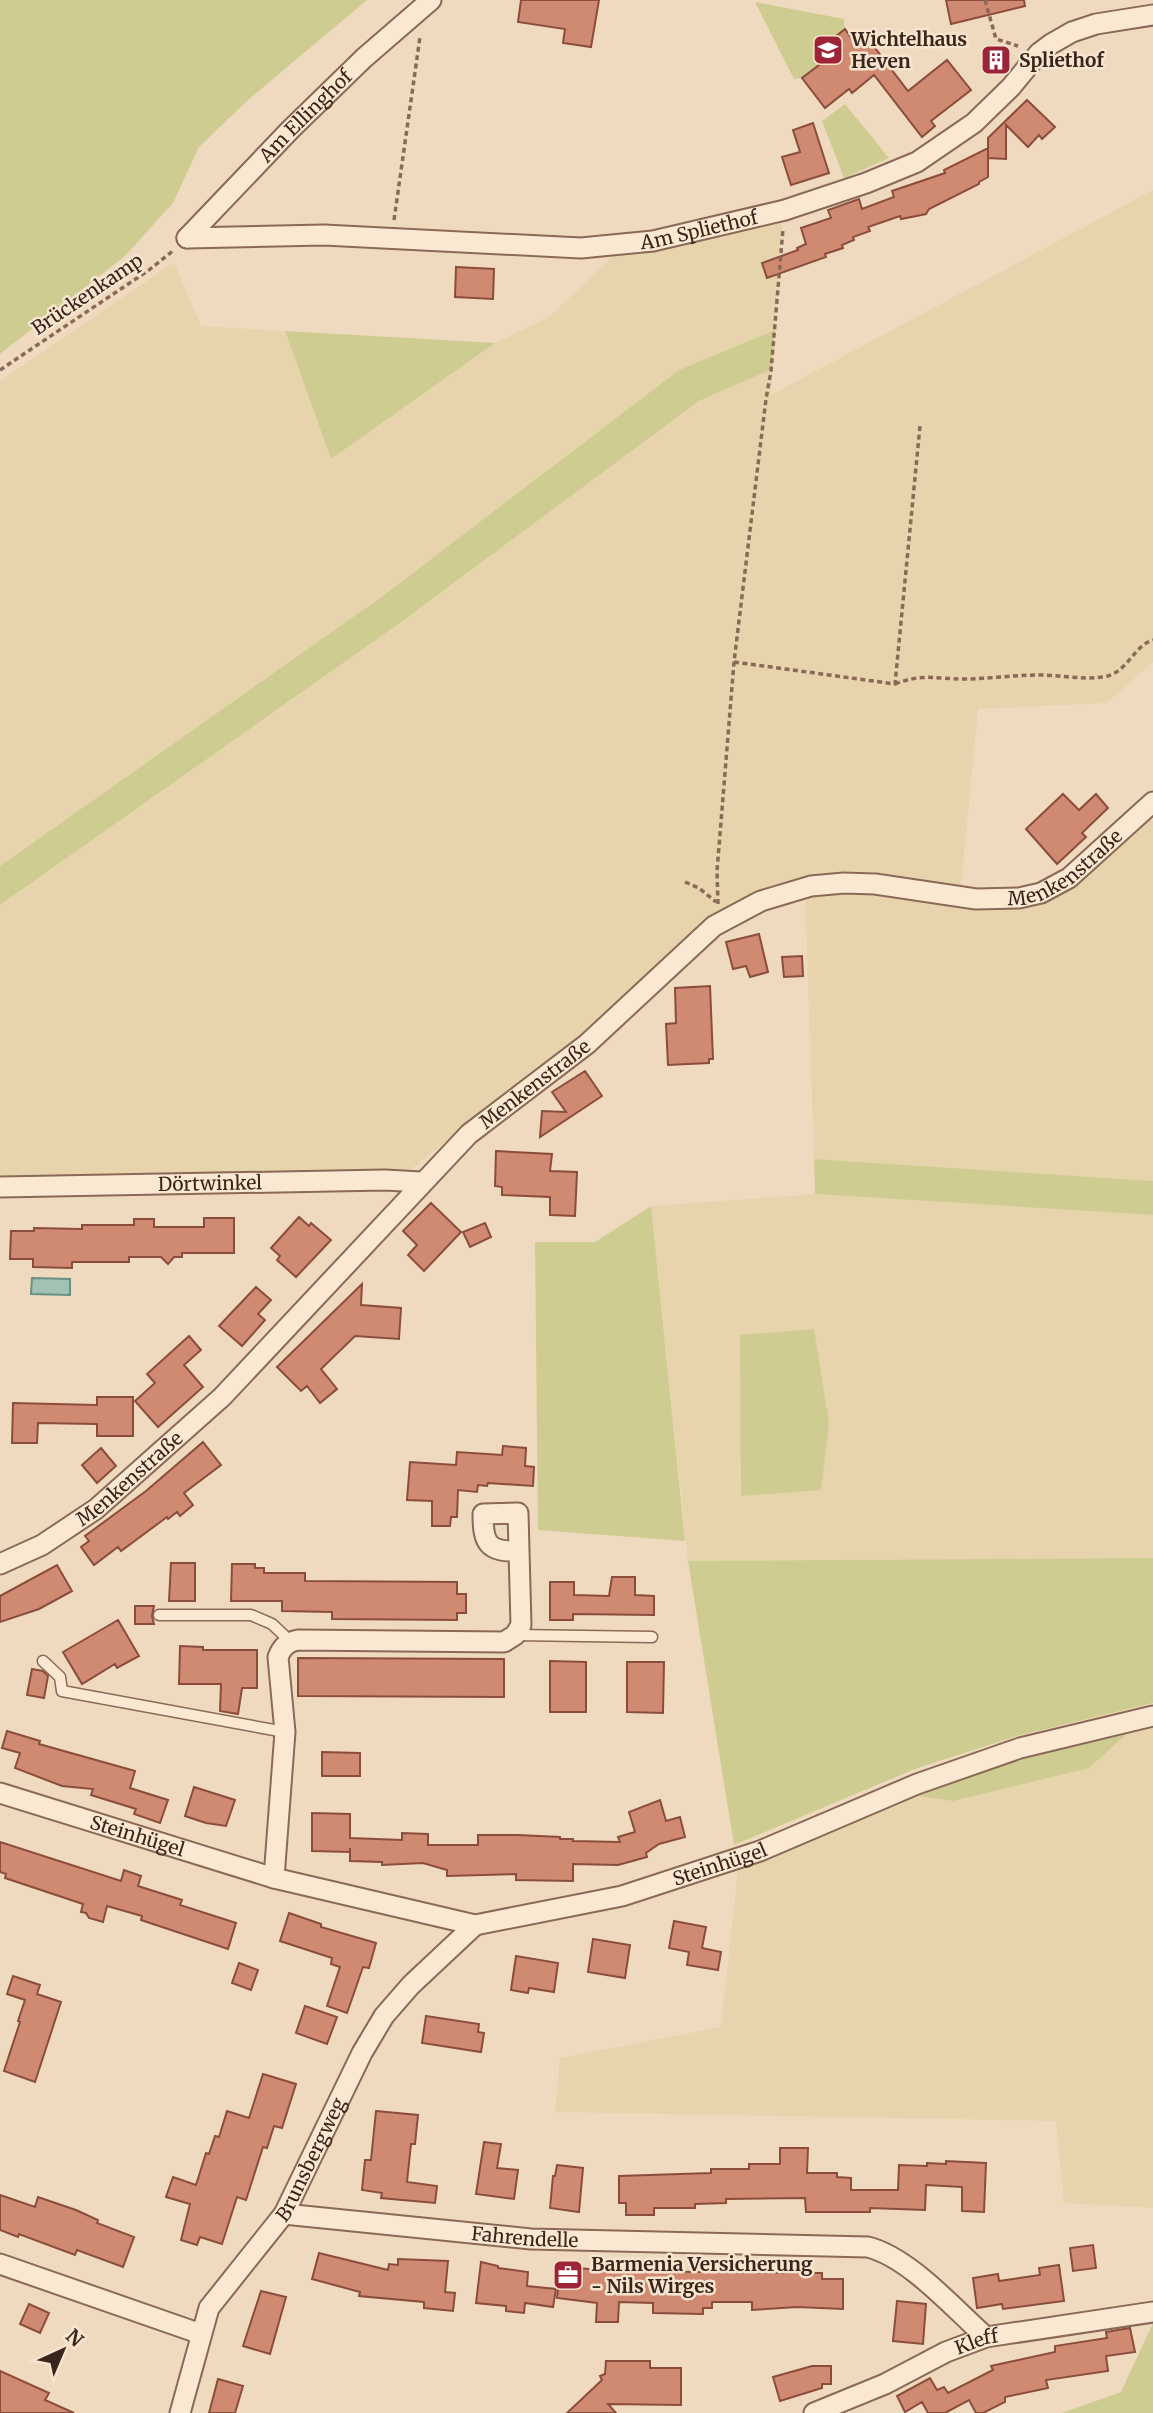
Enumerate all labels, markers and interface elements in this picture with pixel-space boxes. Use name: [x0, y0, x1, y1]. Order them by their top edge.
place label: Wichtelhaus Heven: [850, 27, 967, 73]
school or university icon: Wichtelhaus Heven: [811, 33, 845, 67]
building icon: Spliethof: [979, 43, 1013, 77]
place label: Spliethof: [1019, 48, 1105, 72]
street label: Am Ellinghof: [253, 64, 357, 168]
street label: Am Spliethof: [639, 205, 761, 254]
street label: Brückenkamp: [27, 248, 147, 340]
street label: Menkenstraße: [1007, 824, 1127, 910]
street label: Menkenstraße: [474, 1034, 595, 1134]
street label: Dörtwinkel: [158, 1170, 262, 1196]
street label: Menkenstraße: [71, 1426, 187, 1531]
street label: Steinhügel: [87, 1810, 188, 1862]
street label: Steinhügel: [670, 1837, 771, 1891]
street label: Brunsbergweg: [271, 2093, 351, 2226]
street label: Fahrendelle: [470, 2221, 579, 2252]
place label: Barmenia Versicherung - Nils Wirges: [591, 2252, 813, 2298]
office icon: Barmenia Versicherung - Nils Wirges: [551, 2258, 585, 2292]
north arrow: [28, 2315, 98, 2385]
street label: Kleff: [951, 2323, 1000, 2360]
text: N: [61, 2324, 89, 2352]

